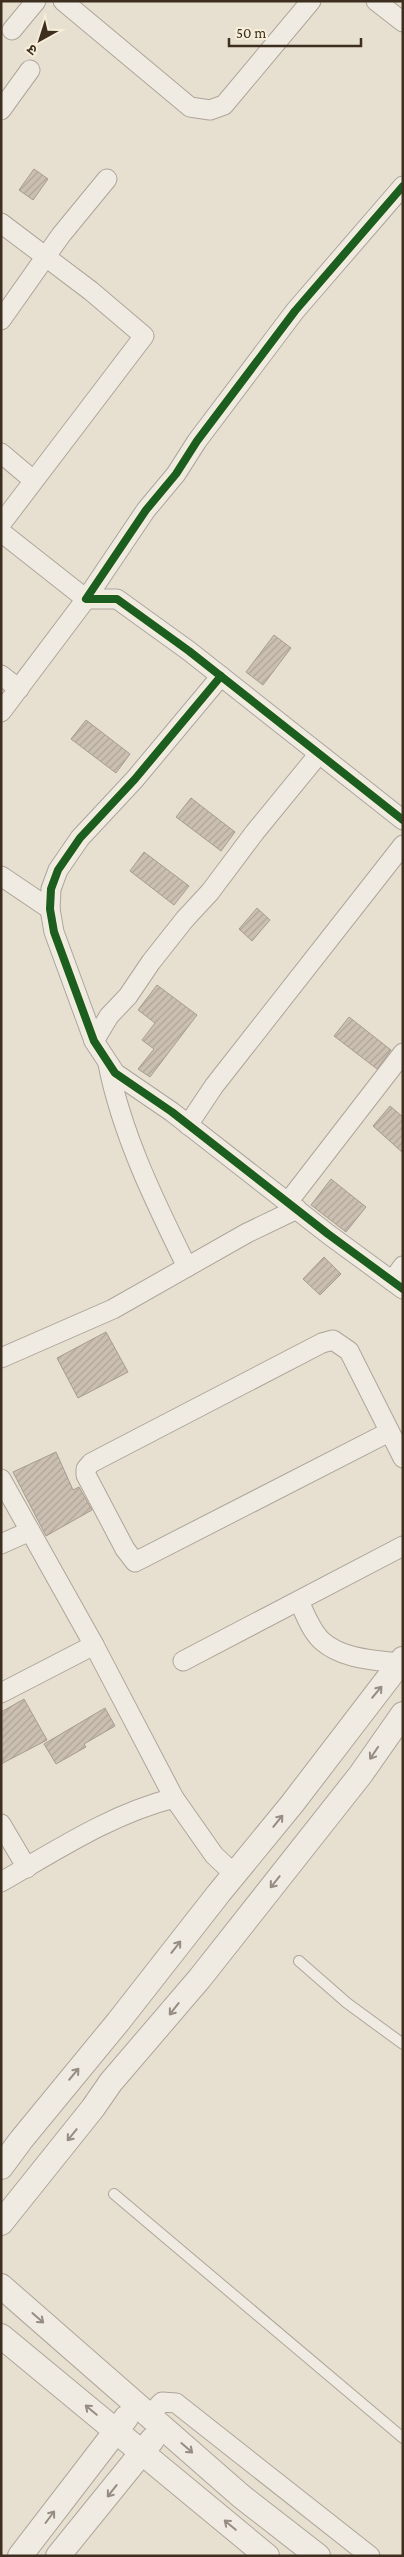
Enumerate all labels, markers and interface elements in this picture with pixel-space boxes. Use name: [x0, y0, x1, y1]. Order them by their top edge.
north arrow: [15, 15, 65, 65]
scale bar: [229, 15, 362, 47]
text: 50 m: [236, 25, 266, 41]
text: उ: [23, 41, 40, 59]
one-way arrow: [372, 1686, 383, 1699]
one-way arrow: [369, 1746, 379, 1760]
one-way arrow: [273, 1815, 284, 1828]
one-way arrow: [270, 1875, 281, 1888]
one-way arrow: [171, 1941, 182, 1954]
one-way arrow: [169, 2002, 179, 2016]
one-way arrow: [69, 2068, 80, 2081]
one-way arrow: [66, 2128, 77, 2141]
one-way arrow: [31, 2312, 44, 2323]
one-way arrow: [85, 2405, 98, 2416]
one-way arrow: [180, 2442, 193, 2454]
one-way arrow: [107, 2484, 118, 2497]
one-way arrow: [44, 2511, 55, 2524]
one-way arrow: [224, 2519, 237, 2530]

